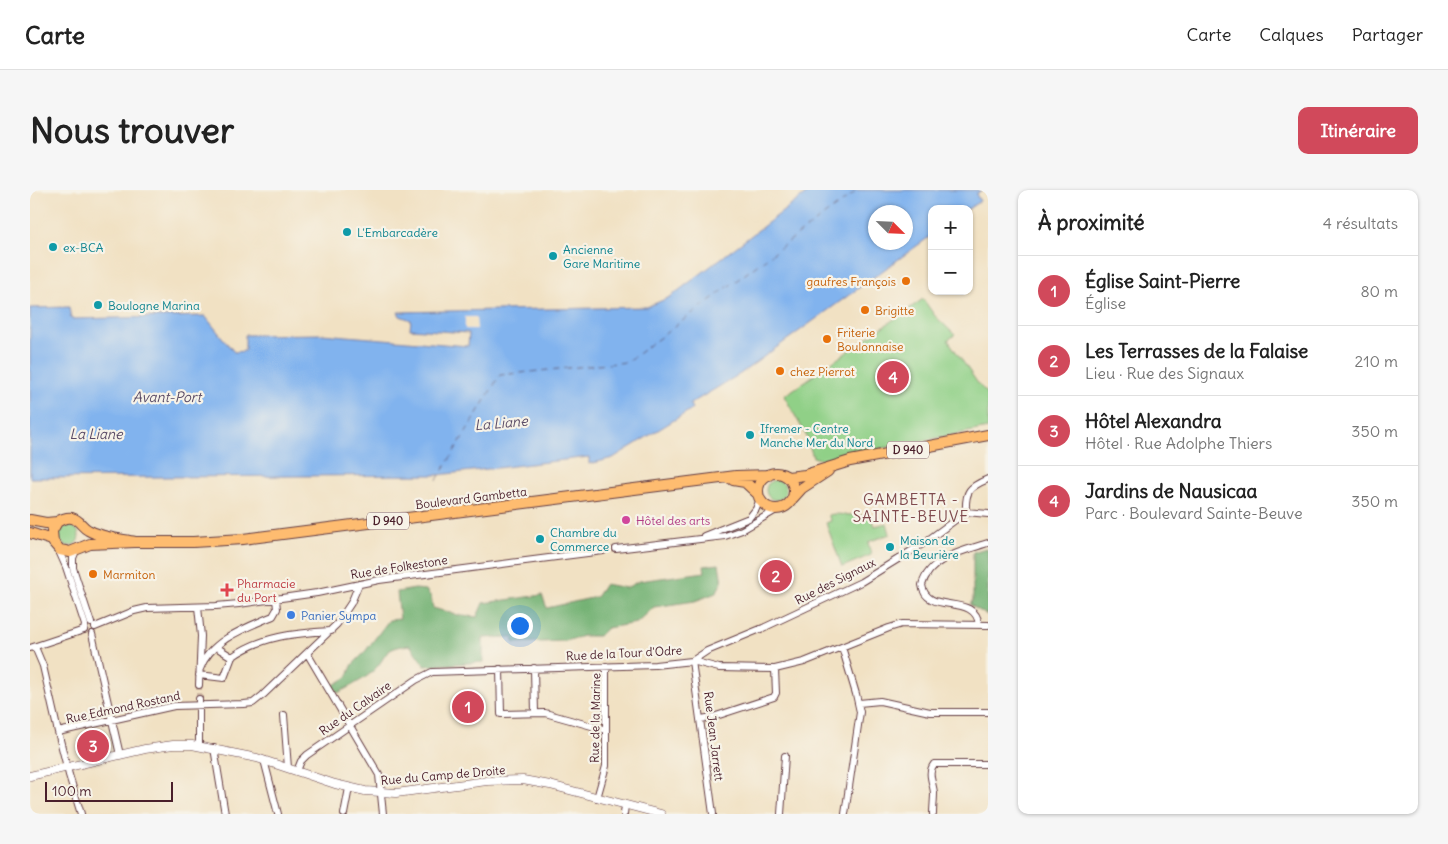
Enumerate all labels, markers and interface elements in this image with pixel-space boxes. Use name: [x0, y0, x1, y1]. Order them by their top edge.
text: Carte: [25, 20, 85, 50]
text: Carte: [1186, 23, 1231, 46]
text: Calques: [1259, 23, 1324, 46]
text: Partager: [1352, 23, 1423, 46]
button: Itinéraire: [1298, 107, 1418, 154]
text: Nous trouver: [30, 108, 234, 152]
north arrow: [868, 205, 913, 250]
map controls: [928, 205, 973, 295]
button: +: [928, 205, 973, 250]
text: À proximité: [1038, 209, 1145, 236]
text: 4 résultats: [1323, 213, 1398, 233]
place label: L'Embarcadère: [357, 225, 438, 240]
marker: L'Embarcadère: [341, 226, 353, 238]
place label: ex-BCA: [63, 240, 104, 255]
marker: ex-BCA: [47, 241, 59, 253]
place label: Ancienne Gare Maritime: [563, 242, 640, 271]
marker: Ancienne Gare Maritime: [547, 250, 559, 262]
button: −: [928, 250, 973, 295]
text: Église Saint-Pierre: [1085, 269, 1240, 293]
place label: gaufres François: [807, 274, 896, 289]
marker: gaufres François: [900, 275, 912, 287]
text: 1: [1051, 281, 1057, 301]
text: 80 m: [1360, 281, 1398, 301]
text: Église: [1085, 293, 1126, 313]
place label: Boulogne Marina: [108, 298, 200, 313]
marker: Boulogne Marina: [92, 299, 104, 311]
place label: Brigitte: [875, 303, 914, 318]
marker: Brigitte: [859, 304, 871, 316]
place label: Friterie Boulonnaise: [837, 325, 903, 354]
marker: Friterie Boulonnaise: [821, 333, 833, 345]
text: Les Terrasses de la Falaise: [1085, 339, 1308, 363]
text: 2: [1050, 351, 1058, 371]
text: 210 m: [1355, 351, 1398, 371]
pin: 4: [877, 358, 909, 396]
text: Lieu · Rue des Signaux: [1085, 363, 1244, 383]
place label: chez Pierrot: [790, 364, 855, 379]
marker: chez Pierrot: [774, 365, 786, 377]
water label: Avant-Port: [133, 388, 203, 406]
text: Hôtel Alexandra: [1085, 409, 1222, 433]
water label: La Liane: [474, 412, 530, 434]
place label: Ifremer - Centre Manche Mer du Nord: [760, 421, 873, 450]
text: 3: [1049, 421, 1059, 441]
text: 350 m: [1351, 421, 1398, 441]
water label: La Liane: [69, 425, 124, 443]
marker: Ifremer - Centre Manche Mer du Nord: [744, 429, 756, 441]
text: Hôtel · Rue Adolphe Thiers: [1085, 433, 1272, 453]
road number: D 940: [887, 442, 929, 458]
text: Jardins de Nausicaa: [1085, 479, 1257, 503]
street label: Boulevard Gambetta: [414, 484, 528, 512]
district label: GAMBETTA - SAINTE-BEUVE: [853, 490, 969, 526]
text: 4: [1049, 491, 1059, 511]
text: 350 m: [1351, 491, 1398, 511]
text: Parc · Boulevard Sainte-Beuve: [1085, 503, 1303, 523]
road number: D 940: [367, 512, 409, 530]
place label: Hôtel des arts: [636, 513, 710, 528]
marker: Hôtel des arts: [620, 514, 632, 526]
place label: Chambre du Commerce: [550, 525, 617, 554]
marker: Chambre du Commerce: [534, 533, 546, 545]
place label: Maison de la Beurière: [900, 533, 959, 562]
marker: Maison de la Beurière: [884, 541, 896, 553]
street label: Rue de Folkestone: [349, 552, 449, 582]
street label: Rue des Signaux: [792, 554, 878, 608]
pin: 2: [760, 557, 792, 595]
place label: Marmiton: [103, 567, 155, 582]
marker: Marmiton: [87, 568, 99, 580]
place label: Pharmacie du Port: [237, 576, 295, 605]
marker: Pharmacie du Port: [221, 584, 233, 596]
place label: Panier Sympa: [301, 608, 376, 623]
marker: Panier Sympa: [285, 609, 297, 621]
your location: [507, 613, 533, 639]
street label: Rue de la Tour d'Odre: [566, 642, 682, 664]
street label: Rue de la Marine: [587, 673, 603, 763]
street label: Rue du Calvaire: [316, 678, 394, 738]
street label: Rue Edmond Rostand: [64, 688, 182, 726]
pin: 1: [452, 688, 484, 726]
street label: Rue Jean Jarrett: [701, 690, 727, 782]
pin: 3: [77, 727, 109, 765]
street label: Rue du Camp de Droite: [380, 762, 506, 788]
scale bar: [45, 779, 172, 802]
text: 100 m: [52, 782, 92, 800]

